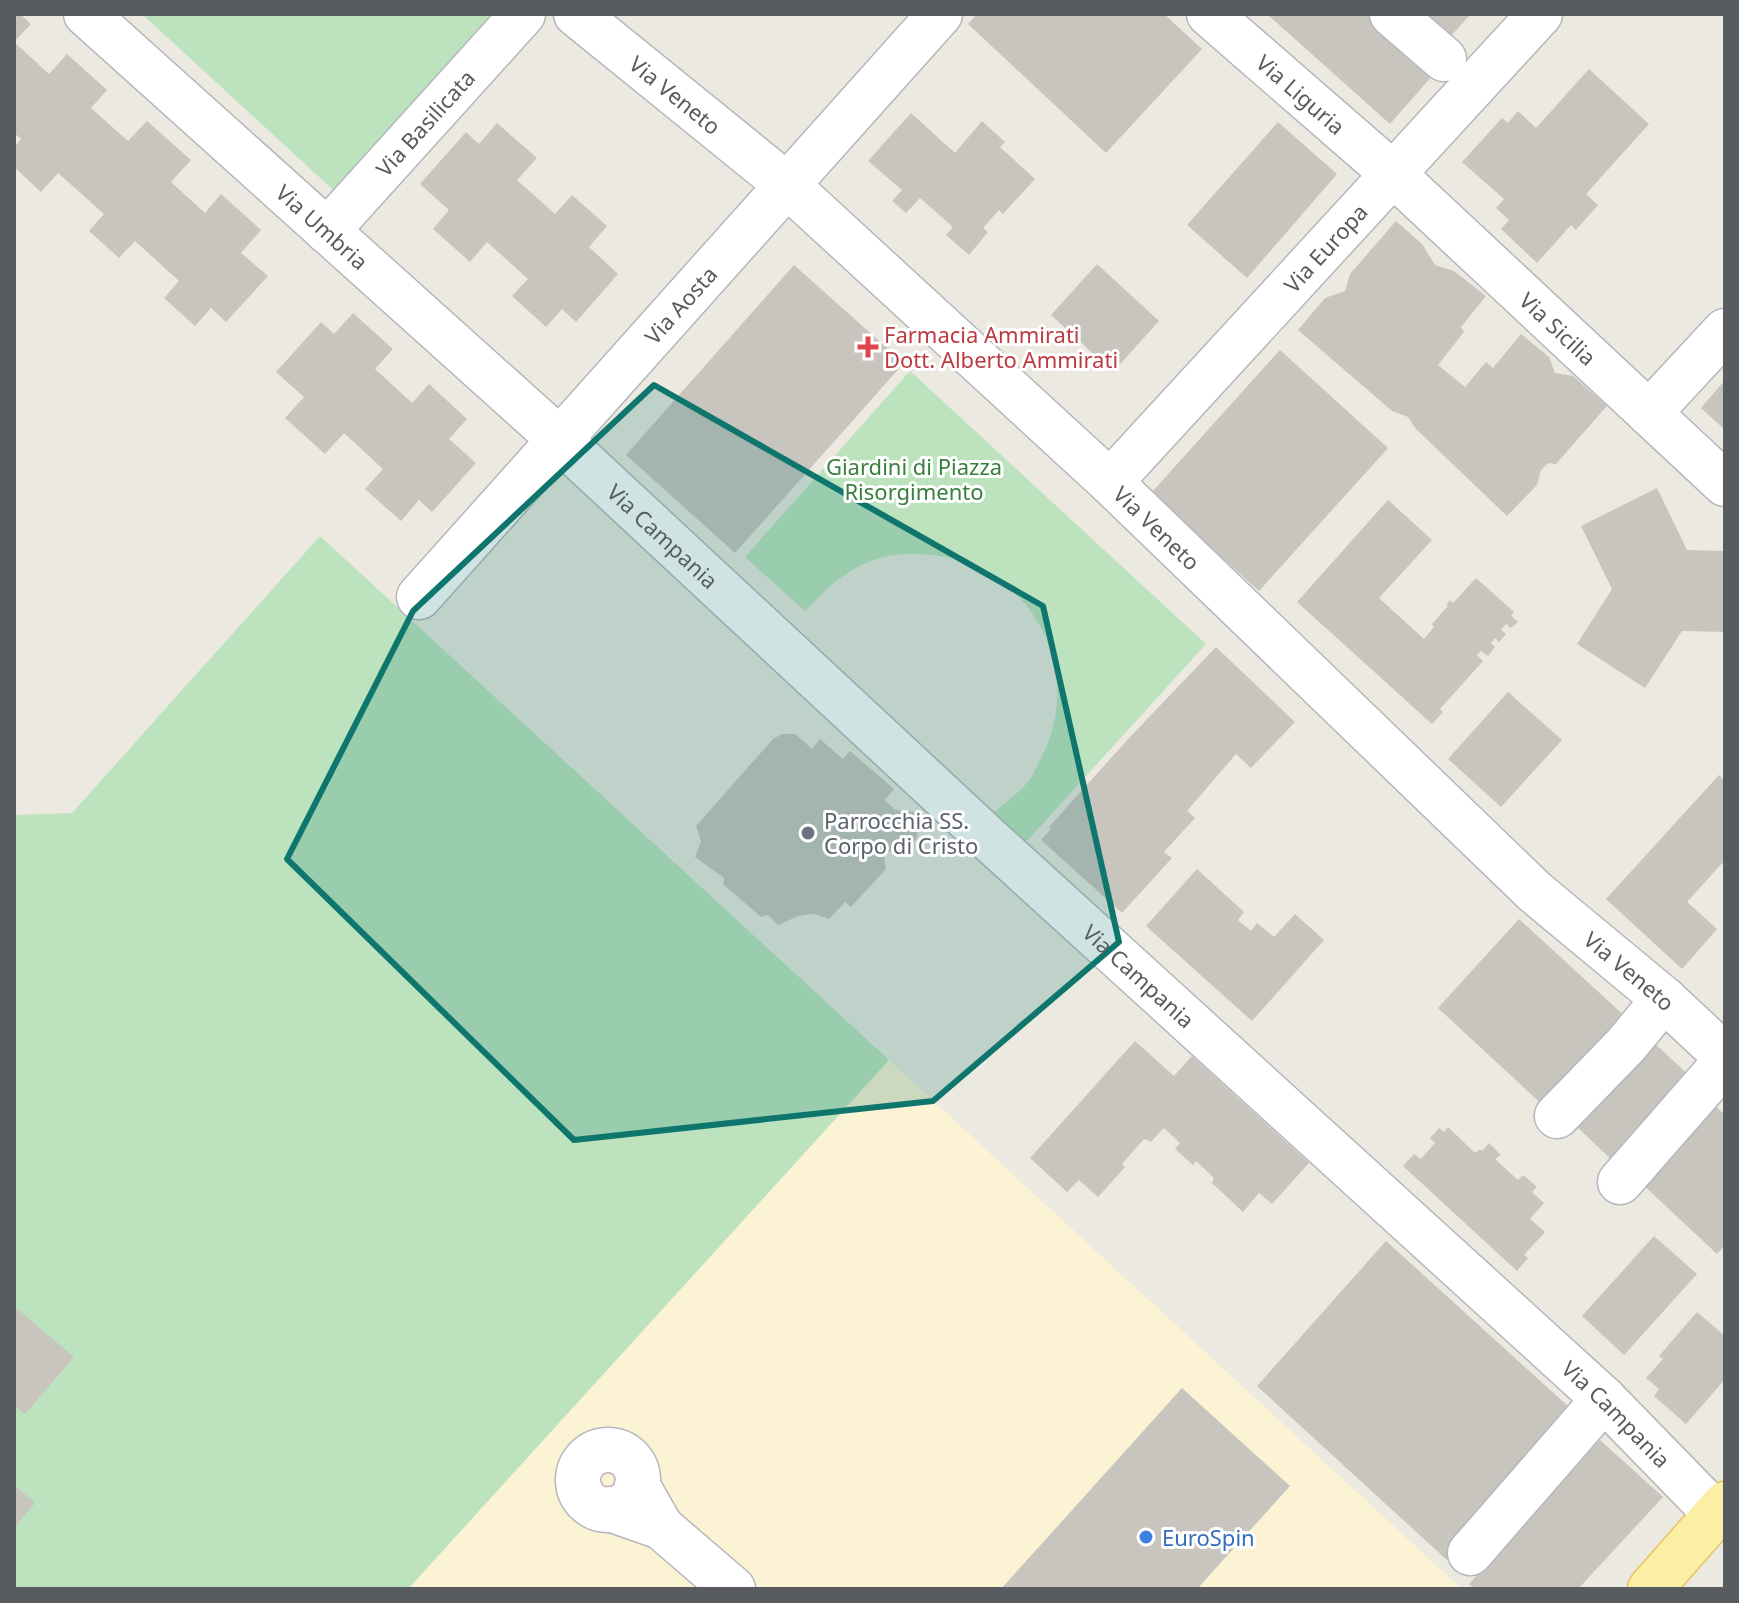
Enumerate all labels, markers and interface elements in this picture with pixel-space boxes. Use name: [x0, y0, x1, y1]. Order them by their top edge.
street label: Via Liguria: [1250, 47, 1352, 141]
street label: Via Veneto: [623, 48, 727, 141]
street label: Via Basilicata: [369, 63, 481, 183]
street label: Via Umbria: [270, 177, 375, 276]
street label: Via Europa: [1277, 197, 1374, 299]
street label: Via Aosta: [637, 259, 723, 350]
street label: Via Sicilia: [1513, 285, 1603, 372]
place label: Farmacia Ammirati Dott. Alberto Ammirati: [884, 319, 1118, 374]
marker: Farmacia Ammirati Dott. Alberto Ammirati: [859, 338, 877, 356]
park label: Giardini di Piazza Risorgimento: [826, 451, 1002, 506]
street label: Via Campania: [601, 477, 725, 595]
street label: Via Veneto: [1107, 479, 1207, 576]
place label: Parrocchia SS. Corpo di Cristo: [824, 805, 978, 860]
marker: Parrocchia SS. Corpo di Cristo: [799, 824, 817, 842]
street label: Via Campania: [1077, 917, 1201, 1034]
street label: Via Veneto: [1578, 924, 1682, 1017]
street label: Via Campania: [1556, 1353, 1677, 1474]
place label: EuroSpin: [1162, 1522, 1255, 1552]
marker: EuroSpin: [1137, 1528, 1155, 1546]

